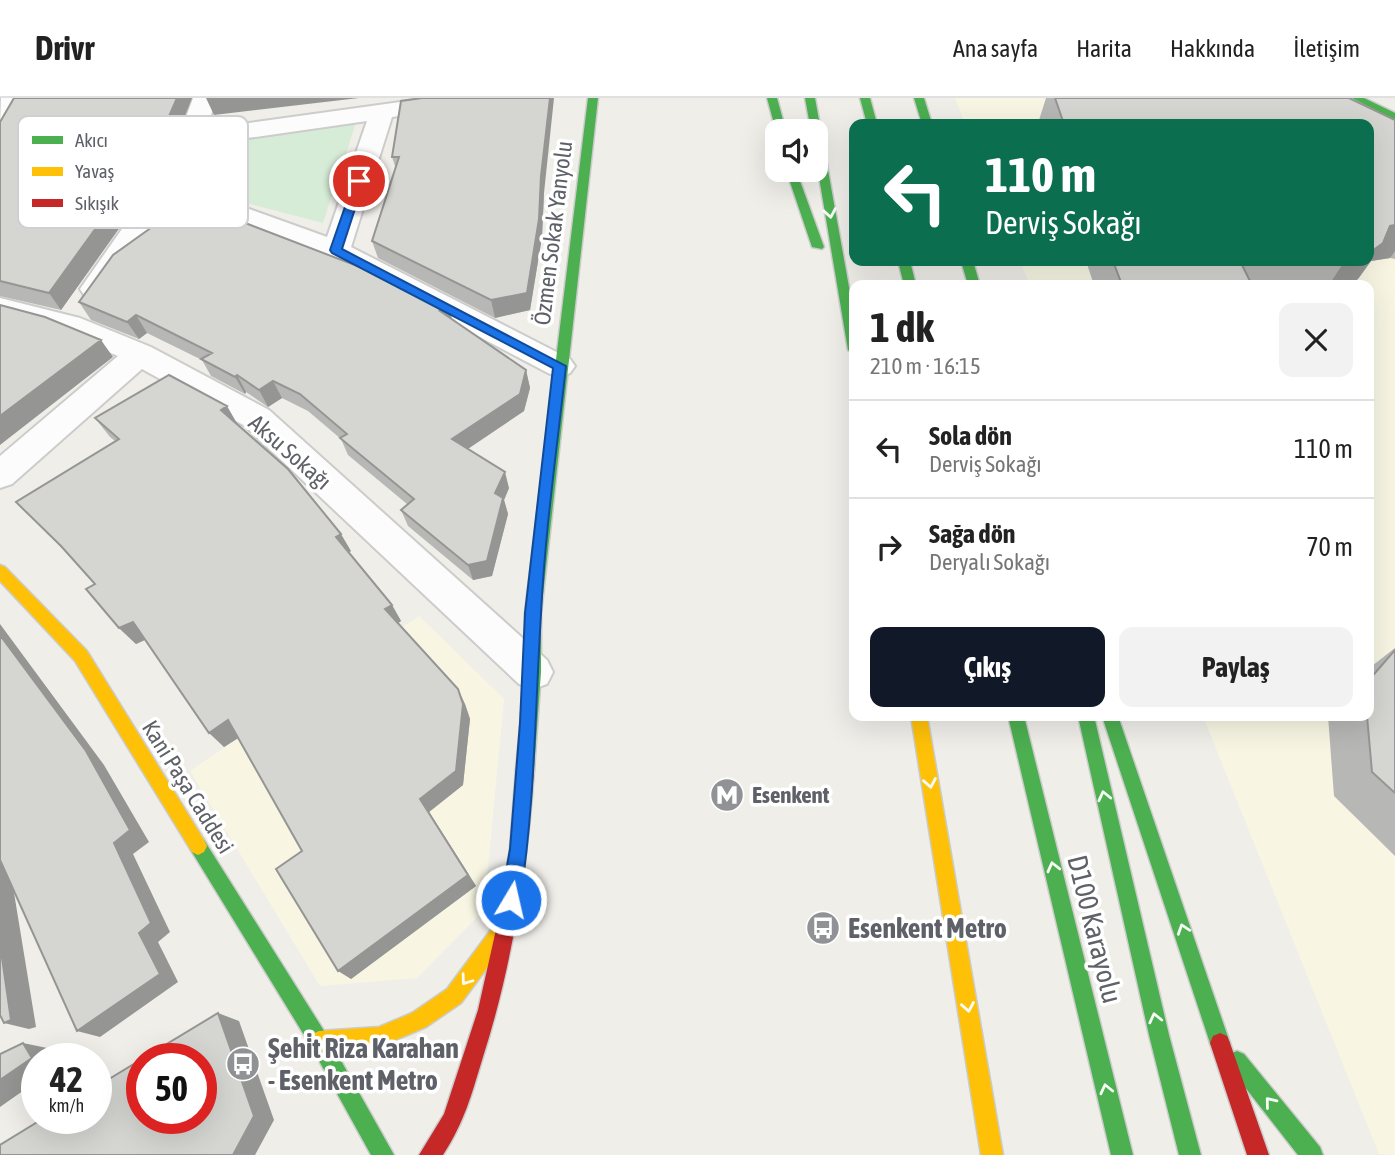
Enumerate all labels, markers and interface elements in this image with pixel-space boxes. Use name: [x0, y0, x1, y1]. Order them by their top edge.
text: Drivr: [35, 29, 94, 67]
text: Ana sayfa: [953, 35, 1038, 62]
text: Harita: [1076, 35, 1132, 62]
text: Hakkında: [1170, 35, 1255, 62]
text: İletişim: [1293, 35, 1360, 62]
legend: [18, 116, 248, 228]
map controls: [765, 119, 828, 182]
button: sound: [765, 119, 828, 182]
text: Akıcı: [75, 129, 108, 151]
street label: Özmen Sokak Yanyolu: [529, 139, 577, 327]
text: 110 m: [985, 146, 1096, 202]
icon: left: [870, 147, 961, 238]
pin: [329, 151, 389, 211]
text: Yavaş: [75, 160, 115, 182]
icon: arrive: [340, 162, 378, 200]
text: Sıkışık: [75, 192, 120, 214]
text: Derviş Sokağı: [985, 204, 1142, 241]
one-way arrow: [822, 208, 837, 219]
text: 1 dk: [870, 303, 934, 351]
button: close: [1279, 303, 1353, 377]
text: 210 m · 16:15: [870, 353, 981, 379]
street label: Aksu Sokağı: [244, 409, 336, 495]
text: Sola dön: [929, 421, 1012, 451]
icon: left: [870, 430, 908, 468]
text: 110 m: [1294, 434, 1353, 464]
text: Derviş Sokağı: [929, 451, 1042, 477]
text: Sağa dön: [929, 519, 1015, 549]
icon: right: [870, 528, 908, 566]
text: 70 m: [1306, 532, 1353, 562]
text: Deryalı Sokağı: [929, 549, 1050, 575]
button: Çıkış: [870, 627, 1105, 707]
button: Paylaş: [1119, 627, 1353, 707]
street label: Kani Paşa Caddesi: [137, 716, 239, 858]
metro station icon: Esenkent: [708, 776, 746, 814]
one-way arrow: [922, 777, 937, 789]
place label: Esenkent: [752, 782, 830, 808]
one-way arrow: [1098, 790, 1112, 802]
street label: D100 Karayolu: [1061, 852, 1129, 1006]
one-way arrow: [1047, 861, 1062, 873]
position arrow: [474, 863, 548, 937]
bus stop icon: Esenkent Metro: [804, 909, 842, 947]
place label: Esenkent Metro: [848, 912, 1007, 944]
one-way arrow: [1177, 924, 1191, 936]
one-way arrow: [462, 972, 475, 984]
one-way arrow: [960, 1002, 975, 1013]
one-way arrow: [1149, 1012, 1163, 1024]
place label: Şehi̇t Riza Karahan - Esenkent Metro: [268, 1032, 459, 1096]
speed limit sign: 50: [126, 1043, 217, 1134]
bus stop icon: Şehi̇t Riza Karahan - Esenkent Metro: [224, 1045, 262, 1083]
text: 42: [50, 1059, 83, 1099]
one-way arrow: [1100, 1083, 1114, 1095]
text: km/h: [49, 1095, 84, 1116]
one-way arrow: [1265, 1097, 1278, 1109]

